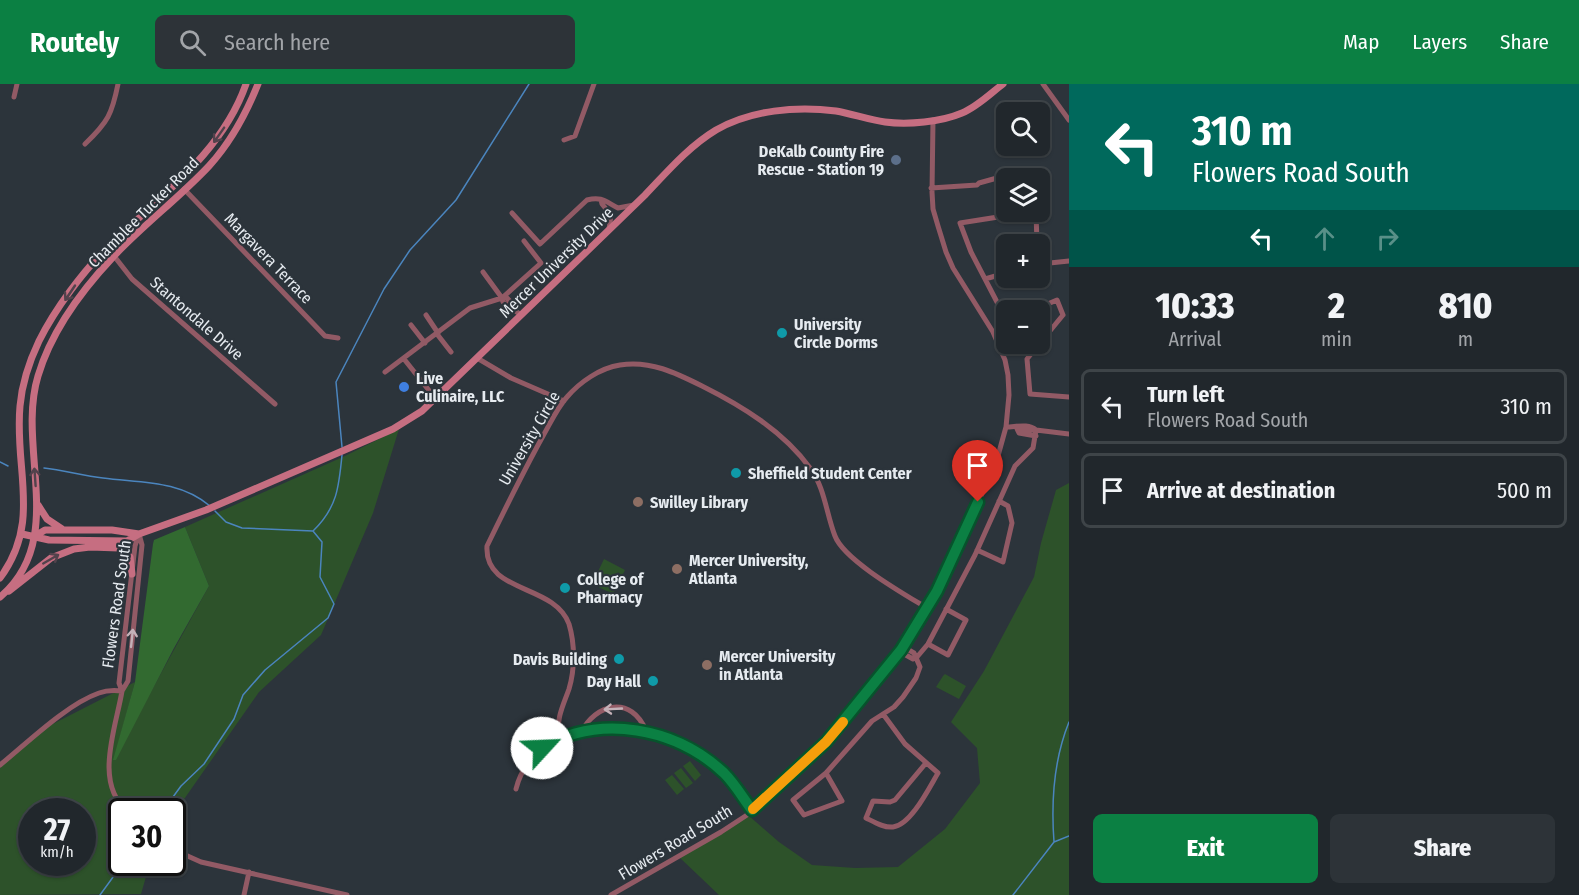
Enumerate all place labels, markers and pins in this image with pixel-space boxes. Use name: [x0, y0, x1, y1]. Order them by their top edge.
place label: DeKalb County Fire Rescue - Station 19: [757, 142, 884, 179]
marker: DeKalb County Fire Rescue - Station 19: [889, 153, 903, 167]
place label: University Circle Dorms: [794, 315, 878, 352]
marker: University Circle Dorms: [775, 326, 789, 340]
place label: Live Culinaire, LLC: [416, 369, 505, 406]
marker: Live Culinaire, LLC: [397, 380, 411, 394]
pin: [952, 440, 1003, 502]
place label: Sheffield Student Center: [748, 464, 912, 483]
marker: Sheffield Student Center: [729, 466, 743, 480]
place label: Swilley Library: [650, 493, 748, 512]
marker: Swilley Library: [631, 495, 645, 509]
place label: Mercer University, Atlanta: [688, 551, 809, 588]
marker: Mercer University, Atlanta: [670, 562, 684, 576]
place label: College of Pharmacy: [577, 570, 645, 607]
marker: College of Pharmacy: [558, 581, 572, 595]
place label: Mercer University in Atlanta: [719, 647, 836, 684]
place label: Davis Building: [513, 650, 607, 669]
marker: Davis Building: [612, 652, 626, 666]
marker: Mercer University in Atlanta: [700, 658, 714, 672]
place label: Day Hall: [587, 672, 642, 691]
marker: Day Hall: [646, 674, 660, 688]

